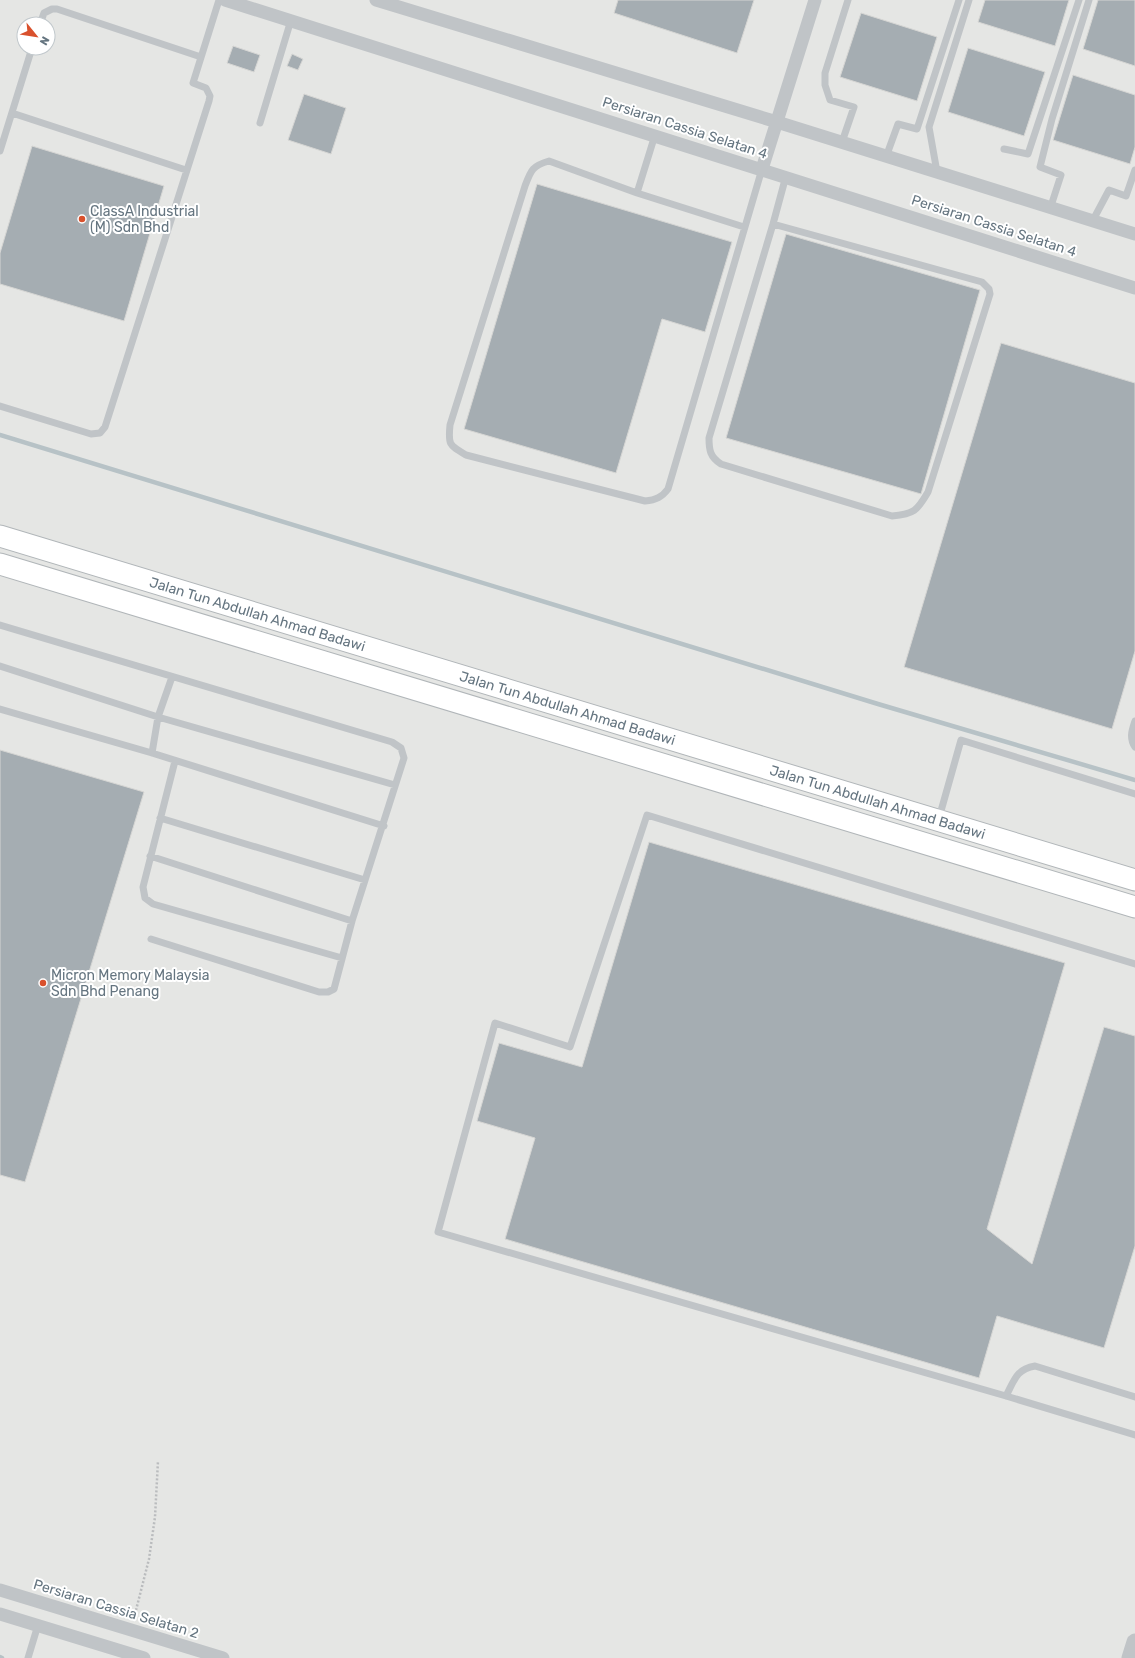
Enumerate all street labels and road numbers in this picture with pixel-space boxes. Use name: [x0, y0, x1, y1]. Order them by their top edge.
street label: Persiaran Cassia Selatan 4: [600, 93, 770, 163]
street label: Persiaran Cassia Selatan 4: [909, 191, 1079, 261]
street label: Jalan Tun Abdullah Ahmad Badawi: [148, 573, 367, 655]
street label: Jalan Tun Abdullah Ahmad Badawi: [458, 667, 677, 749]
street label: Jalan Tun Abdullah Ahmad Badawi: [768, 761, 988, 843]
street label: Persiaran Cassia Selatan 2: [31, 1576, 201, 1642]

